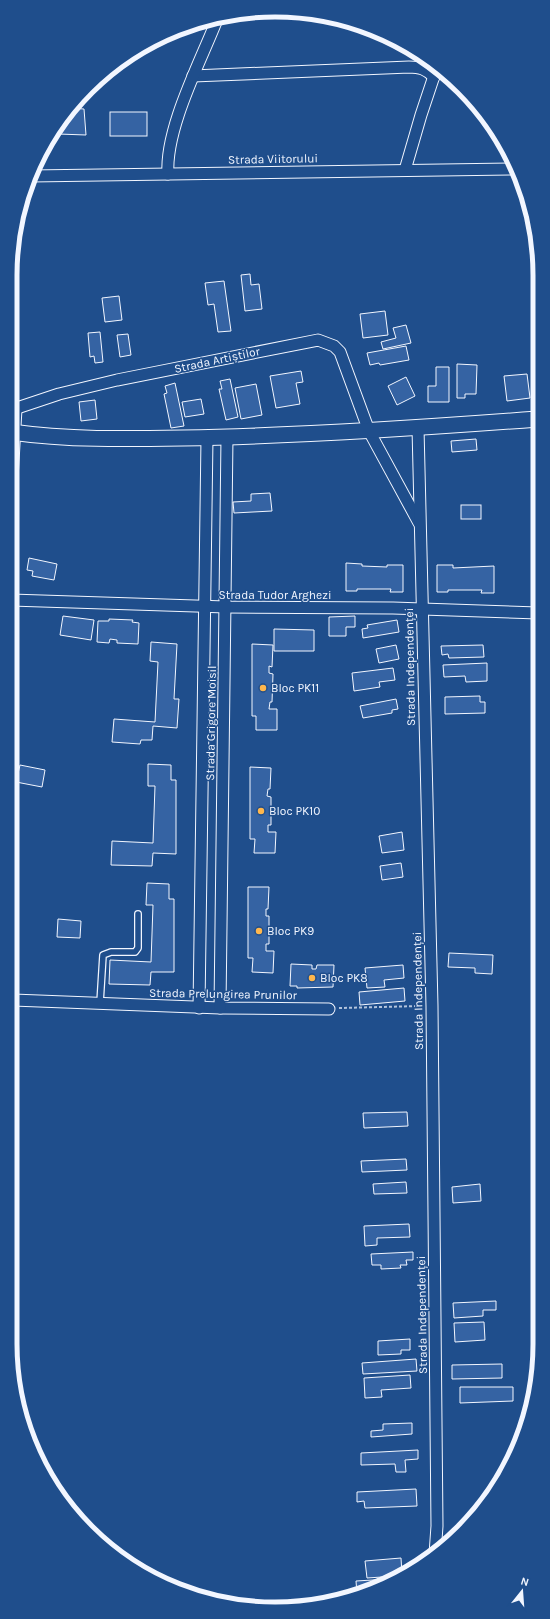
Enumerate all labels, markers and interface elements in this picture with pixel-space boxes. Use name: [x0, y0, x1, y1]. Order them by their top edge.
street label: Strada Viitorului: [228, 151, 318, 167]
street label: Strada Artiștilor: [173, 344, 262, 376]
street label: Strada Tudor Arghezi: [218, 588, 332, 602]
street label: Strada Independenței: [402, 608, 418, 726]
street label: Strada Grigore Moisil: [203, 665, 219, 781]
place label: Bloc PK11: [271, 681, 319, 695]
marker: Bloc PK11: [258, 683, 268, 693]
place label: Bloc PK10: [269, 804, 320, 818]
marker: Bloc PK10: [256, 806, 266, 816]
place label: Bloc PK9: [267, 924, 314, 938]
marker: Bloc PK9: [254, 926, 264, 936]
street label: Strada Independenței: [410, 932, 426, 1050]
place label: Bloc PK8: [320, 971, 368, 985]
marker: Bloc PK8: [307, 973, 317, 983]
street label: Strada Prelungirea Prunilor: [149, 986, 298, 1002]
street label: Strada Independenței: [414, 1256, 430, 1374]
north arrow: [502, 1571, 542, 1611]
text: N: [519, 1575, 530, 1589]

